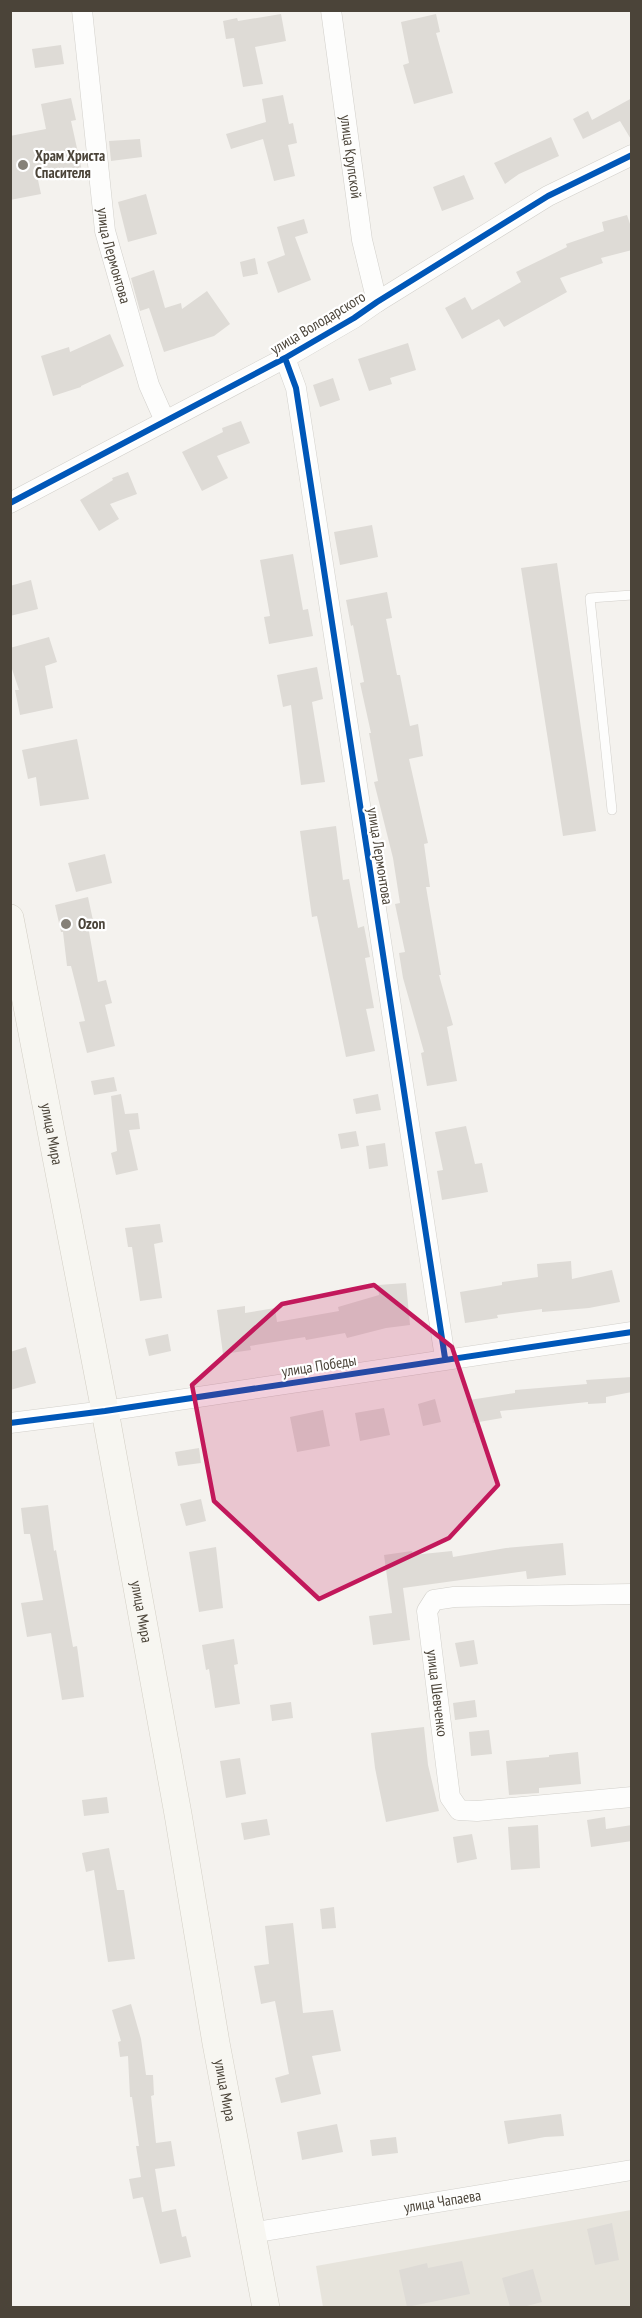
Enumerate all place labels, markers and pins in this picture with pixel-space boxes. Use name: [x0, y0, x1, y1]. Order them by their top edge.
place label: Храм Христа Спасителя: [35, 146, 105, 182]
marker: Храм Христа Спасителя: [16, 158, 30, 172]
place label: Ozon: [78, 914, 105, 933]
marker: Ozon: [59, 917, 73, 931]

